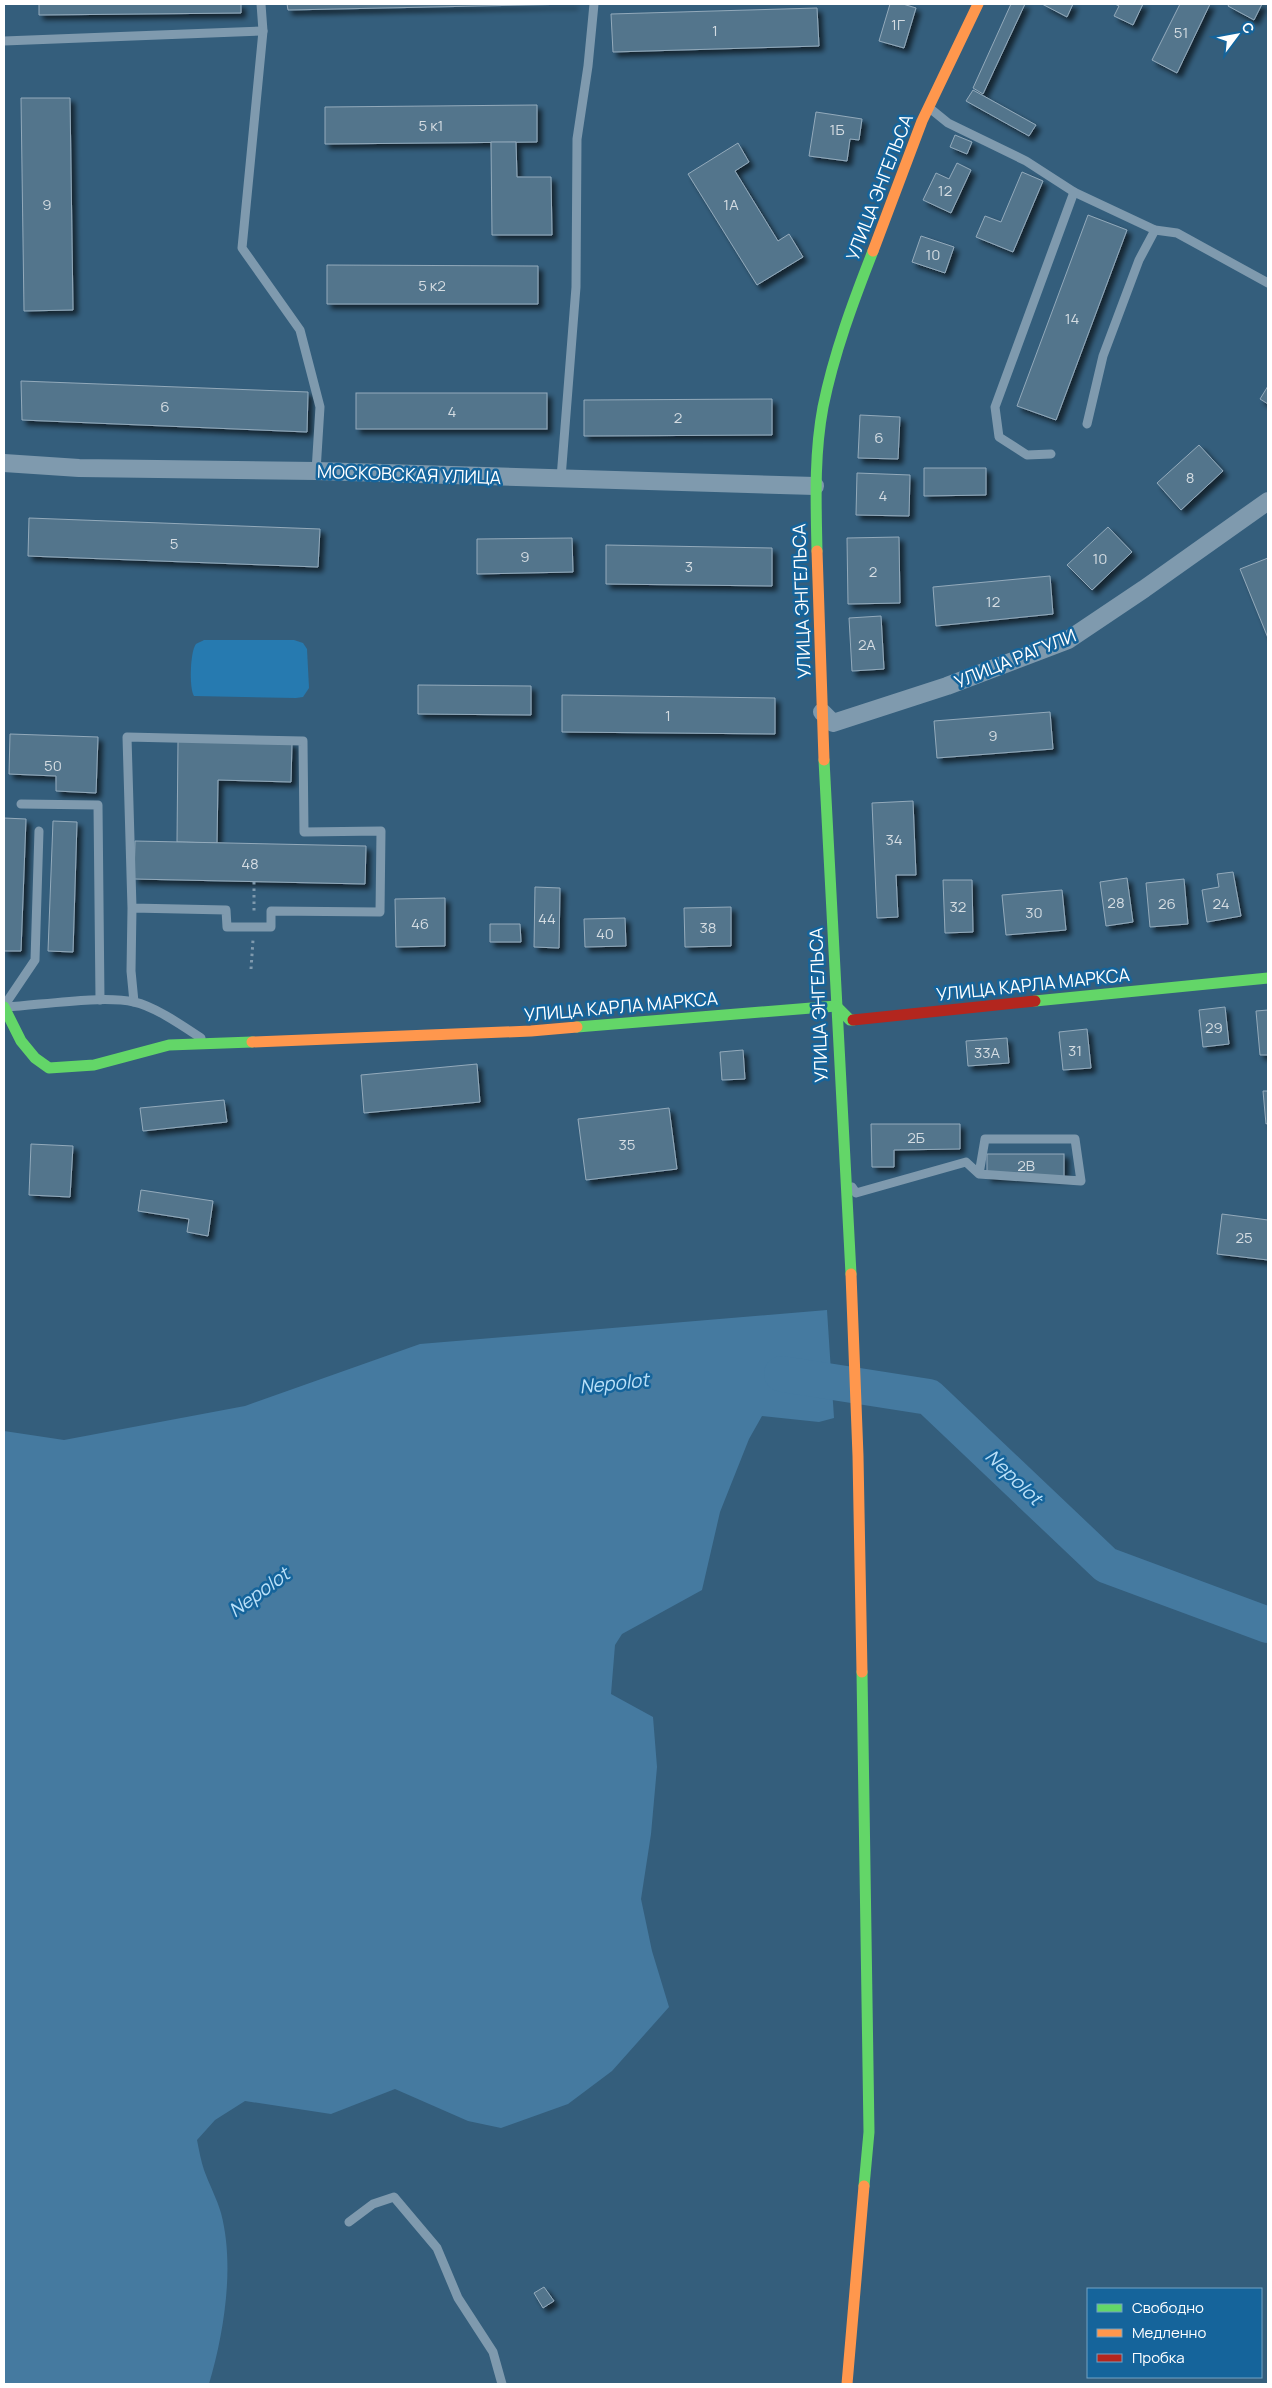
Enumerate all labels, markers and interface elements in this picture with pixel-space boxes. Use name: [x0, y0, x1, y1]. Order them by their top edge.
north arrow: [1212, 10, 1262, 60]
house number: 1Г: [891, 14, 905, 35]
text: С: [1238, 18, 1259, 37]
house number: 1: [712, 20, 718, 41]
house number: 51: [1174, 22, 1188, 43]
street label: УЛИЦА ЭНГЕЛЬСА: [840, 110, 918, 264]
house number: 5 к1: [419, 115, 443, 136]
house number: 1Б: [830, 119, 844, 140]
house number: 12: [938, 180, 952, 201]
house number: 9: [42, 194, 52, 215]
house number: 1А: [723, 194, 739, 215]
house number: 10: [926, 244, 941, 265]
house number: 5 к2: [418, 275, 446, 296]
house number: 14: [1065, 308, 1079, 329]
house number: 6: [160, 396, 170, 417]
house number: 4: [448, 401, 457, 422]
house number: 2: [674, 407, 682, 428]
house number: 6: [874, 427, 884, 448]
street label: МОСКОВСКАЯ УЛИЦА: [317, 459, 502, 489]
house number: 8: [1186, 467, 1194, 488]
house number: 4: [879, 485, 888, 506]
street label: УЛИЦА ЭНГЕЛЬСА: [786, 522, 816, 679]
house number: 5: [170, 533, 178, 554]
house number: 9: [520, 546, 530, 567]
house number: 10: [1093, 548, 1108, 569]
house number: 3: [685, 556, 693, 577]
house number: 2: [869, 561, 877, 582]
house number: 12: [986, 591, 1000, 612]
street label: УЛИЦА РАГУЛИ: [951, 623, 1079, 693]
house number: 2А: [858, 634, 876, 655]
house number: 1: [665, 705, 671, 726]
house number: 9: [988, 725, 998, 746]
house number: 50: [44, 755, 62, 776]
house number: 34: [885, 829, 903, 850]
house number: 48: [241, 853, 259, 874]
house number: 28: [1107, 892, 1125, 913]
house number: 26: [1158, 893, 1176, 914]
house number: 24: [1212, 893, 1230, 914]
house number: 32: [950, 896, 966, 917]
house number: 30: [1025, 902, 1043, 923]
house number: 44: [538, 908, 556, 929]
house number: 46: [411, 913, 429, 934]
house number: 38: [699, 917, 717, 938]
house number: 40: [596, 923, 614, 944]
street label: УЛИЦА ЭНГЕЛЬСА: [803, 926, 833, 1083]
street label: УЛИЦА КАРЛА МАРКСА: [935, 962, 1131, 1006]
street label: УЛИЦА КАРЛА МАРКСА: [523, 986, 719, 1026]
house number: 29: [1205, 1017, 1223, 1038]
house number: 31: [1068, 1040, 1082, 1061]
house number: 33А: [974, 1042, 1001, 1063]
house number: 2Б: [907, 1127, 925, 1148]
house number: 35: [619, 1134, 635, 1155]
house number: 2В: [1017, 1155, 1035, 1176]
house number: 25: [1235, 1227, 1253, 1248]
water label: Nepolot: [578, 1366, 652, 1400]
water label: Nepolot: [980, 1443, 1050, 1512]
water label: Nepolot: [223, 1560, 297, 1623]
legend: [1087, 2288, 1262, 2378]
text: Свободно: [1132, 2297, 1204, 2318]
text: Медленно: [1132, 2322, 1206, 2343]
text: Пробка: [1132, 2347, 1185, 2368]

